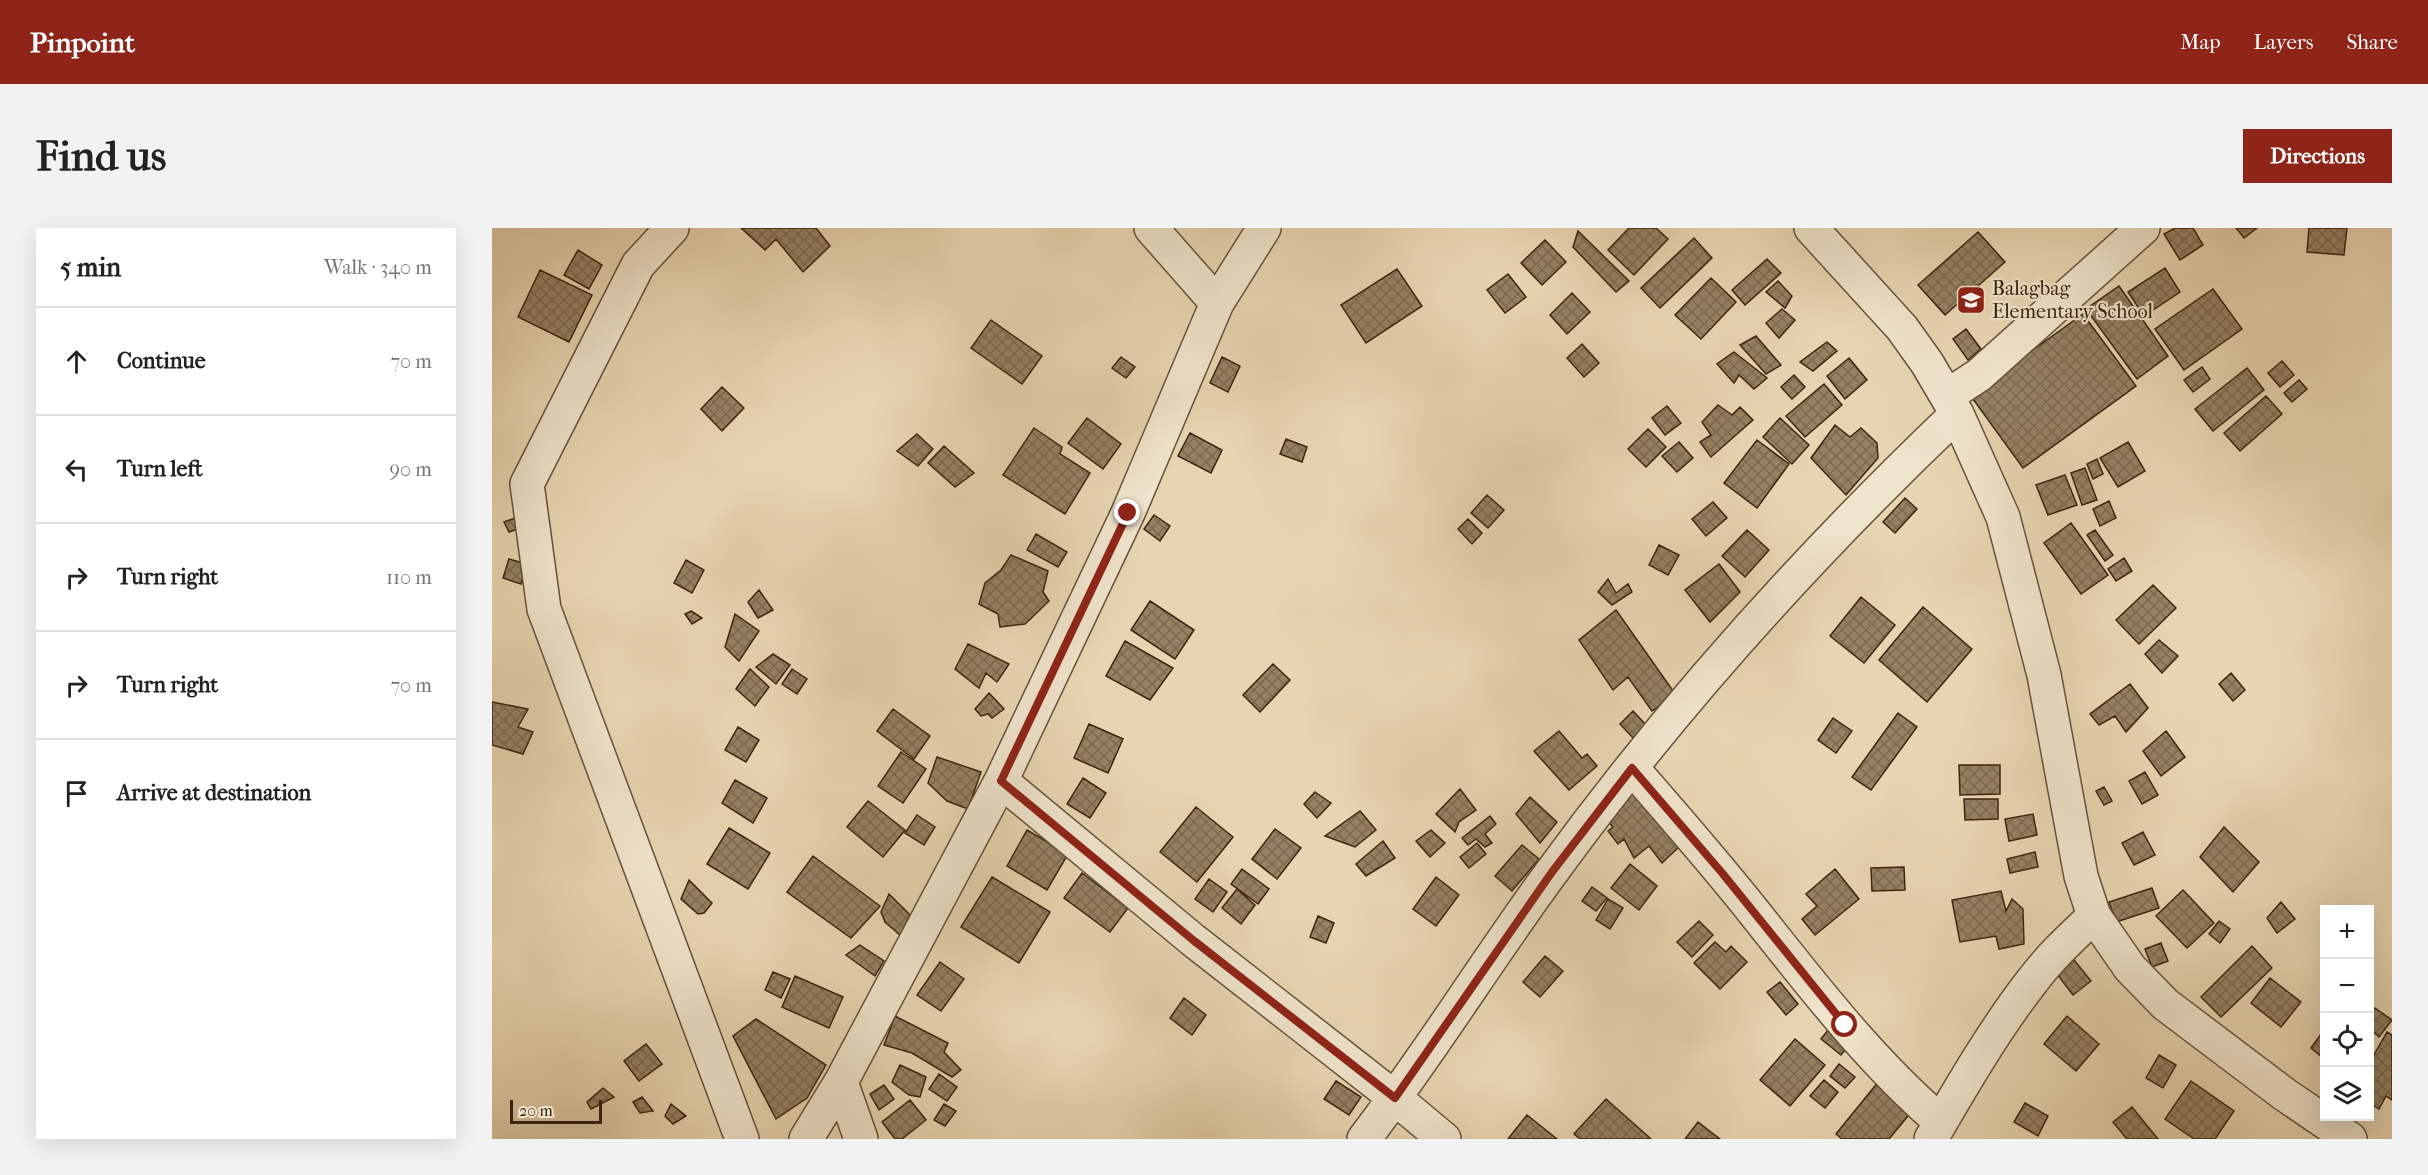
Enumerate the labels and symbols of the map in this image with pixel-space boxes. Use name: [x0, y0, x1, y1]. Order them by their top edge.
place label: Balagbag Elementary School: [1992, 277, 2154, 323]
school or university icon: Balagbag Elementary School: [1955, 284, 1987, 316]
route end: [1114, 499, 1140, 525]
route start: [1831, 1011, 1857, 1037]
scale bar: [510, 1097, 602, 1124]

